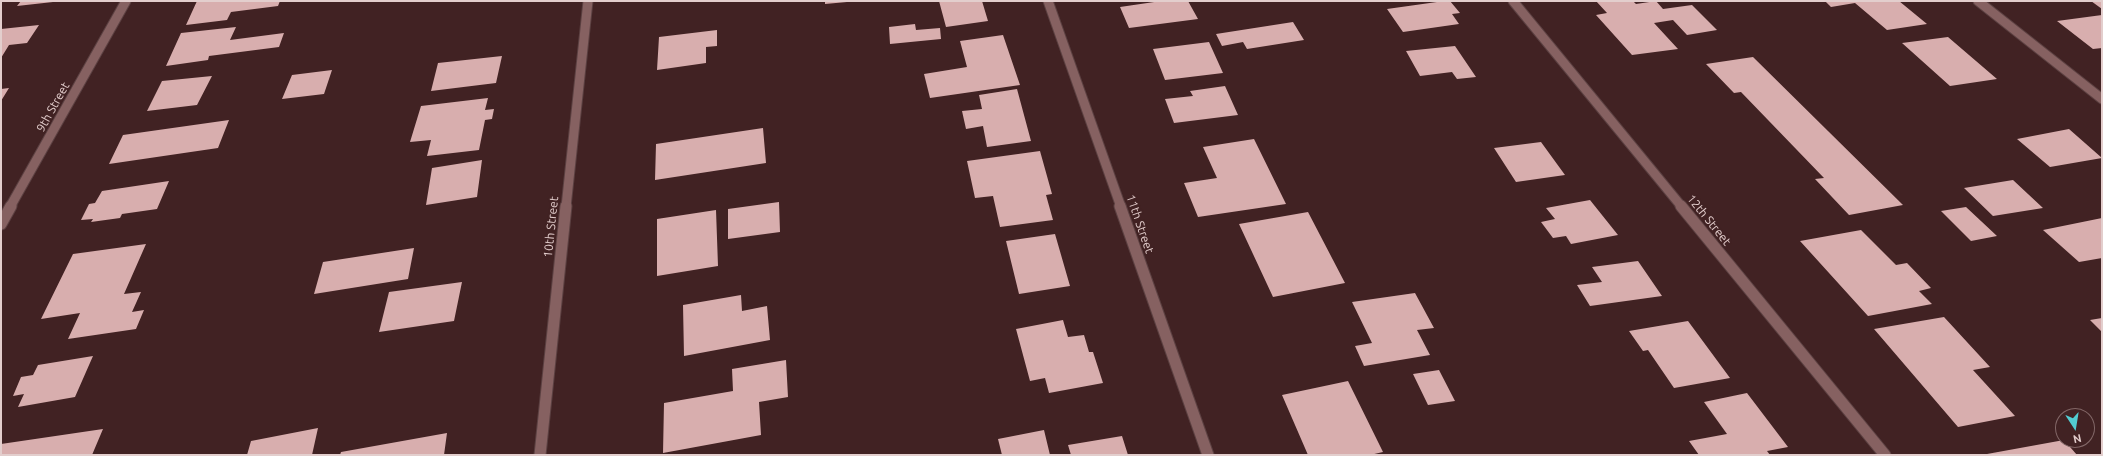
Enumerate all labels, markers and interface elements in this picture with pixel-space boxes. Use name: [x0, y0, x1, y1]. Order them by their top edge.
street label: 9th Street: [33, 80, 73, 134]
street label: 12th Street: [1684, 192, 1734, 248]
street label: 11th Street: [1123, 193, 1157, 255]
street label: 10th Street: [541, 196, 561, 258]
north arrow: [2055, 408, 2095, 448]
text: N: [2072, 432, 2083, 445]

